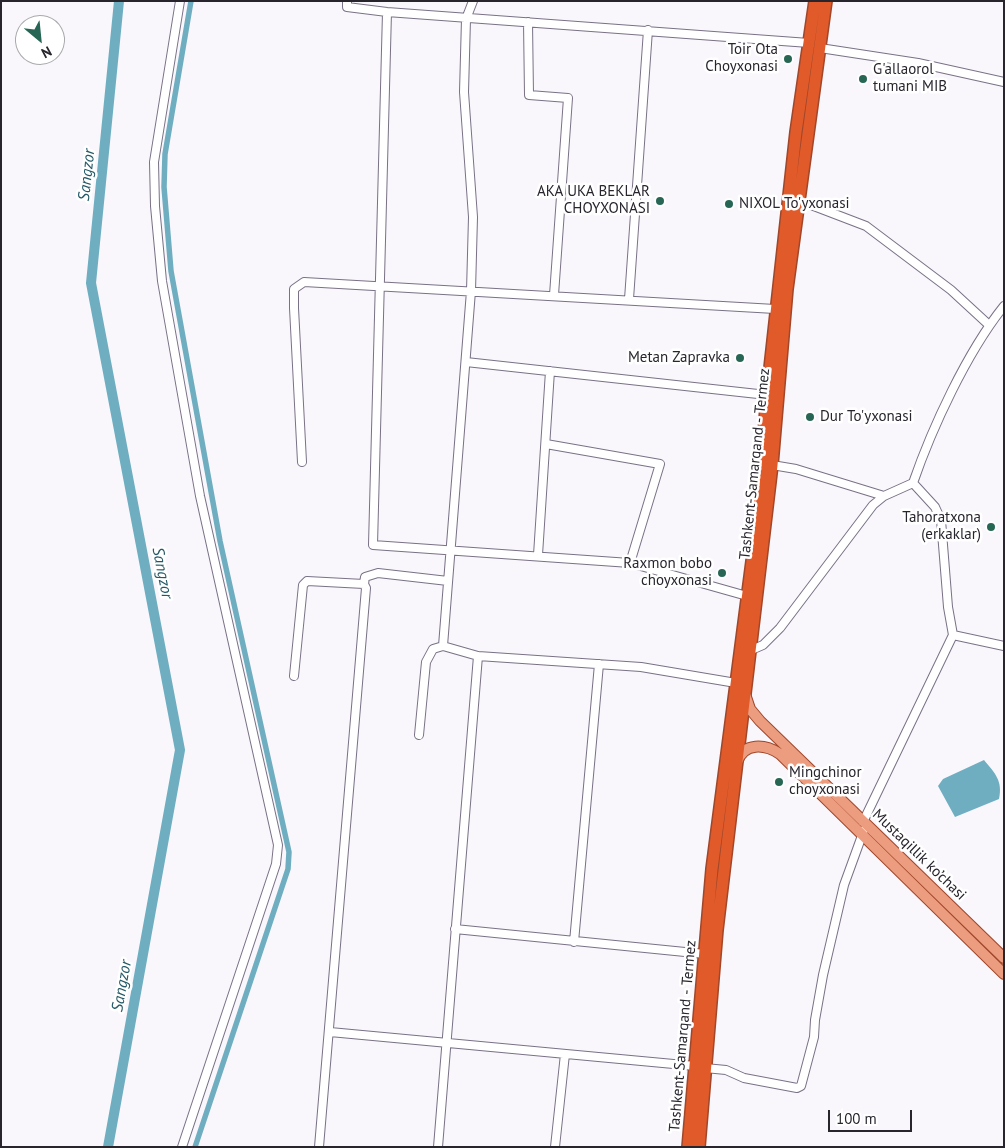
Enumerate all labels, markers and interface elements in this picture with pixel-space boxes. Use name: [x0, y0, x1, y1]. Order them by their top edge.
north arrow: [15, 15, 65, 65]
place label: Toir Ota Choyxonasi: [705, 41, 778, 76]
text: N: [38, 42, 55, 62]
marker: Toir Ota Choyxonasi: [782, 53, 794, 65]
place label: G'allaorol tumani MIB: [873, 61, 947, 96]
marker: G'allaorol tumani MIB: [857, 73, 869, 85]
water label: Sangzor: [75, 148, 99, 202]
place label: AKA UKA BEKLAR CHOYXONASI: [537, 183, 650, 218]
marker: AKA UKA BEKLAR CHOYXONASI: [654, 195, 666, 207]
place label: NIXOL To'yxonasi: [739, 195, 850, 213]
marker: NIXOL To'yxonasi: [723, 198, 735, 210]
place label: Metan Zapravka: [628, 349, 730, 367]
marker: Metan Zapravka: [734, 352, 746, 364]
street label: Tashkent-Samarqand - Termez: [736, 367, 774, 561]
place label: Dur To'yxonasi: [820, 408, 913, 426]
marker: Dur To'yxonasi: [804, 411, 816, 423]
place label: Tahoratxona (erkaklar): [902, 509, 981, 544]
marker: Tahoratxona (erkaklar): [985, 521, 997, 533]
water label: Sangzor: [148, 546, 176, 600]
place label: Raxmon bobo choyxonasi: [623, 555, 712, 590]
marker: Raxmon bobo choyxonasi: [716, 567, 728, 579]
place label: Mingchinor choyxonasi: [789, 764, 861, 799]
marker: Mingchinor choyxonasi: [773, 776, 785, 788]
street label: Mustaqillik ko’chasi: [868, 806, 970, 904]
street label: Tashkent-Samarqand - Termez: [666, 939, 700, 1133]
water label: Sangzor: [108, 959, 136, 1013]
scale bar: [830, 1100, 914, 1132]
text: 100 m: [836, 1109, 877, 1128]

